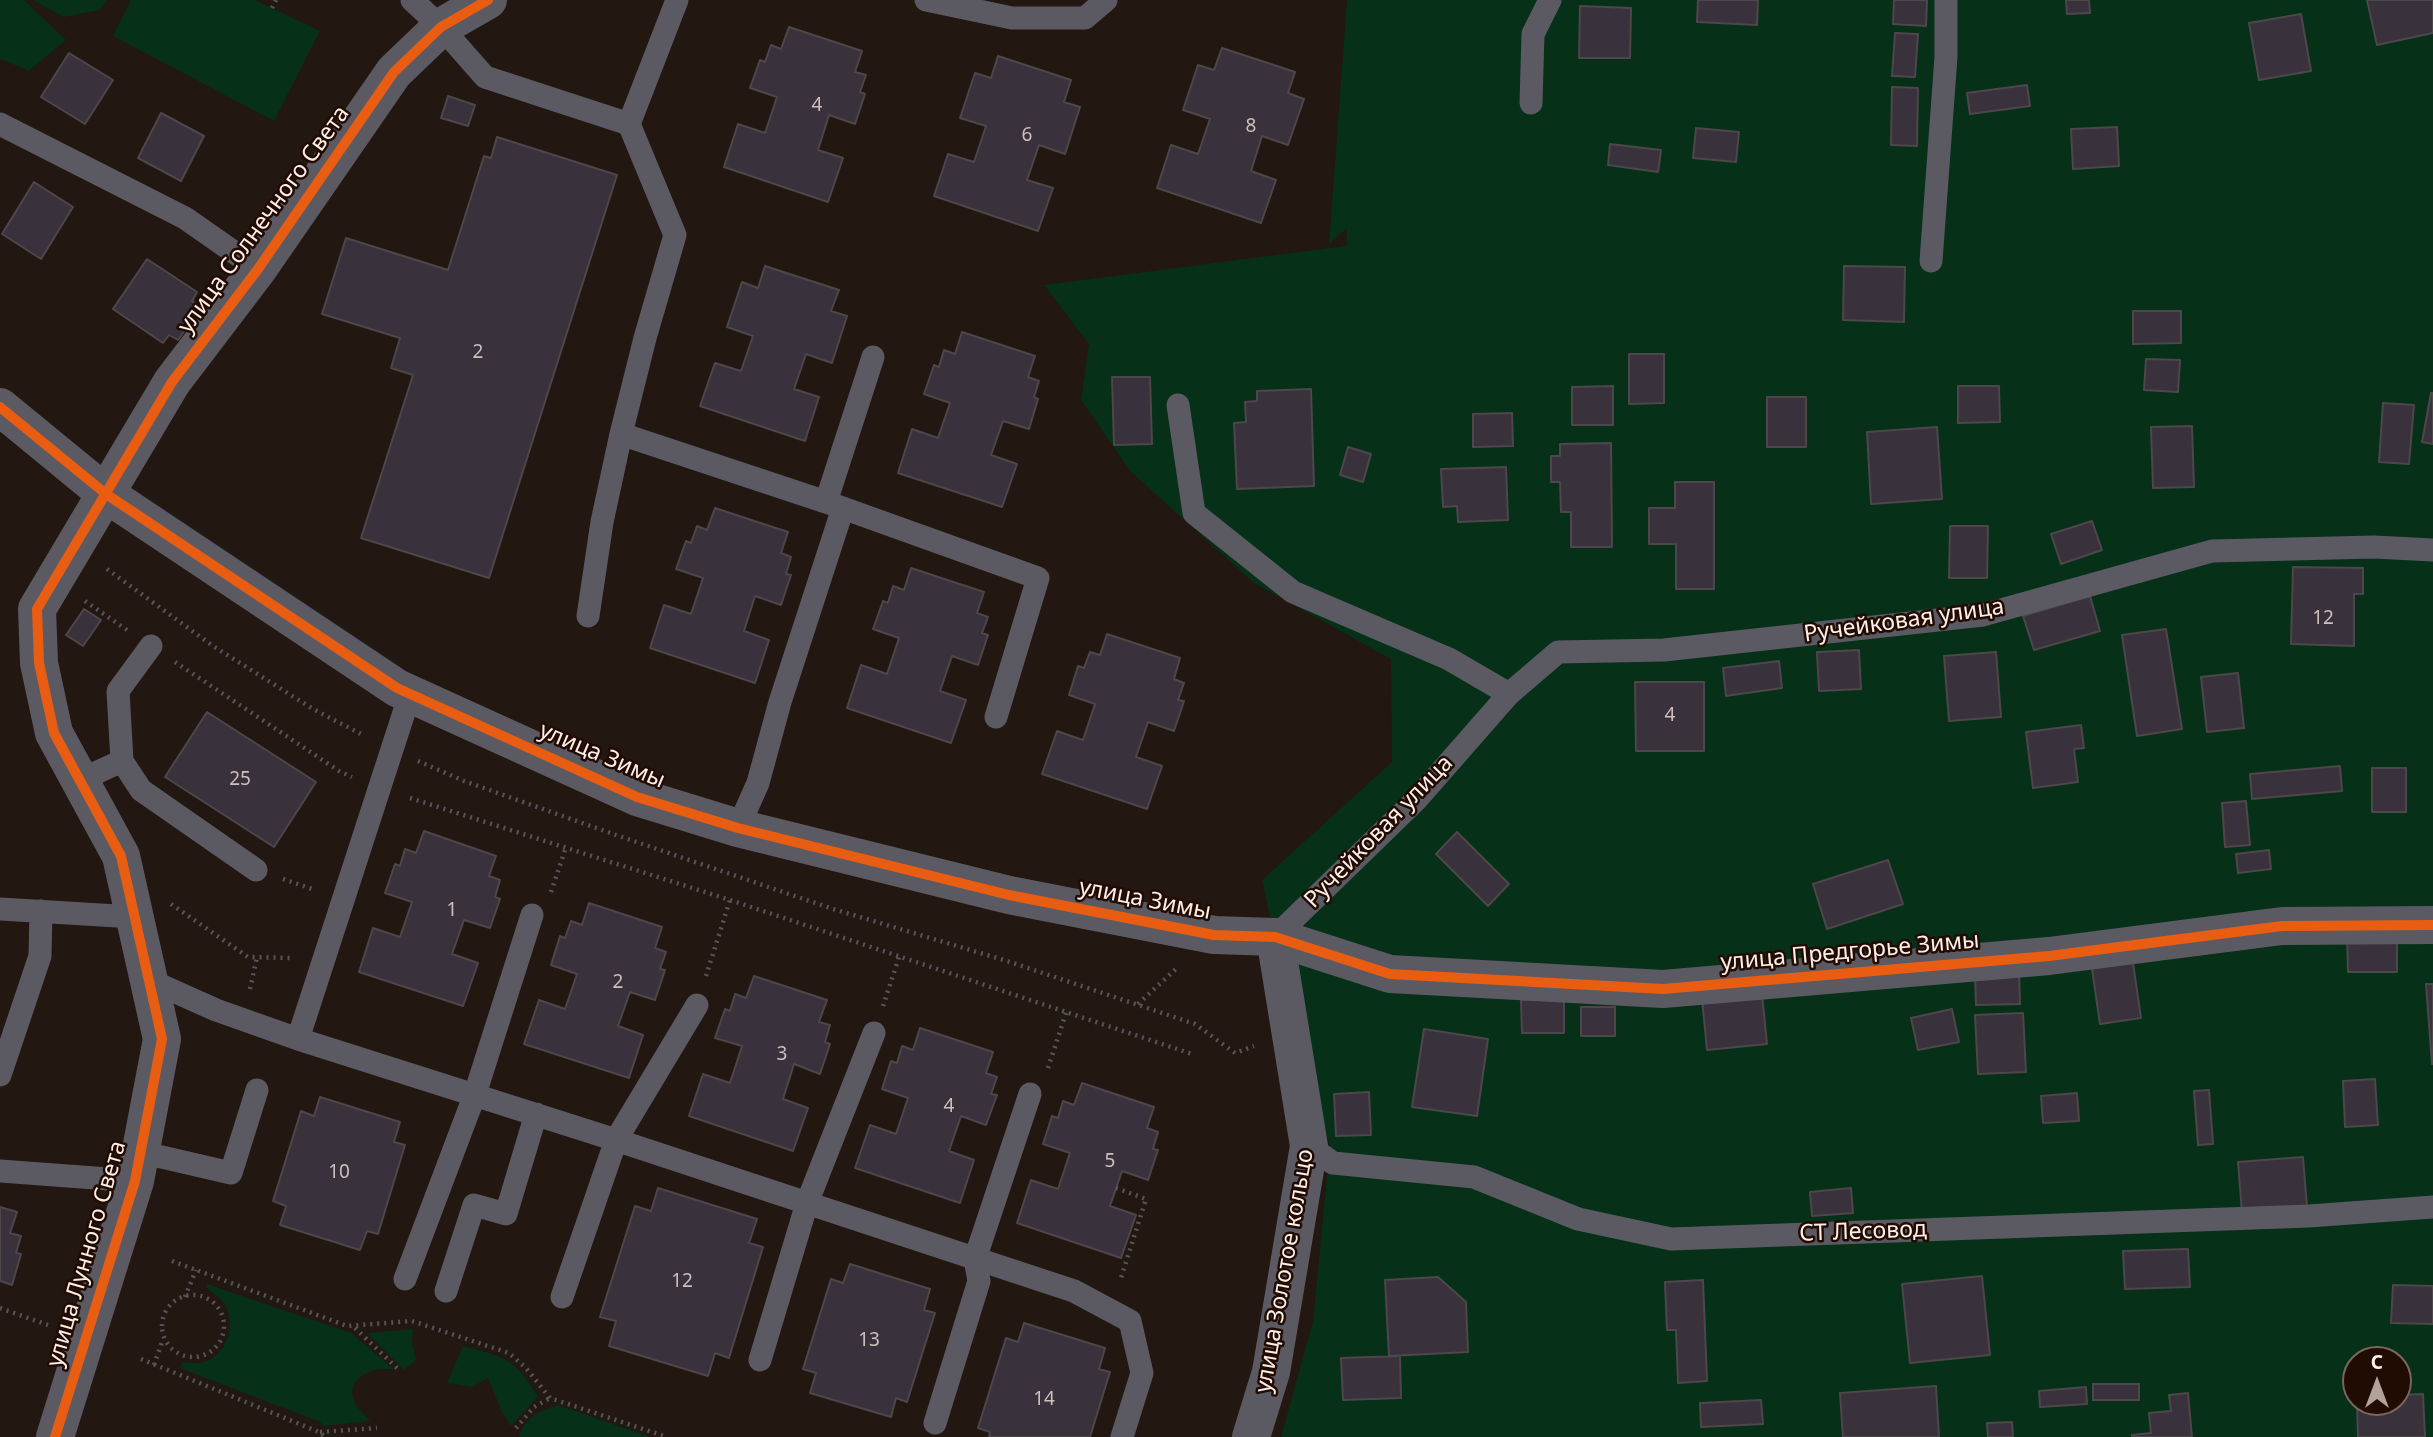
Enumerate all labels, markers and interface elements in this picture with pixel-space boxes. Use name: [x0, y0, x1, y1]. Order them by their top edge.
house number: 4: [812, 95, 822, 117]
street label: улица Солнечного Света: [172, 101, 356, 339]
house number: 8: [1246, 116, 1256, 138]
house number: 6: [1022, 125, 1032, 147]
house number: 2: [473, 342, 483, 364]
street label: Ручейковая улица: [1802, 593, 2006, 649]
house number: 12: [2312, 608, 2334, 630]
house number: 4: [1665, 705, 1675, 727]
street label: улица Зимы: [535, 717, 669, 795]
street label: Ручейковая улица: [1299, 750, 1459, 914]
house number: 25: [229, 769, 251, 791]
street label: улица Зимы: [1077, 874, 1213, 926]
house number: 1: [447, 900, 457, 922]
street label: улица Предгорье Зимы: [1719, 927, 1981, 977]
house number: 2: [613, 972, 623, 994]
house number: 3: [777, 1044, 787, 1066]
house number: 4: [944, 1096, 954, 1118]
street label: улица Лунного Света: [41, 1138, 133, 1370]
street label: улица Золотое кольцо: [1250, 1147, 1320, 1395]
house number: 5: [1105, 1151, 1115, 1173]
house number: 10: [328, 1162, 350, 1184]
street label: СТ Лесовод: [1799, 1216, 1927, 1248]
house number: 12: [671, 1271, 693, 1293]
house number: 13: [858, 1330, 880, 1352]
north arrow: [2342, 1346, 2412, 1416]
text: С: [2371, 1349, 2383, 1375]
house number: 14: [1033, 1389, 1055, 1411]

